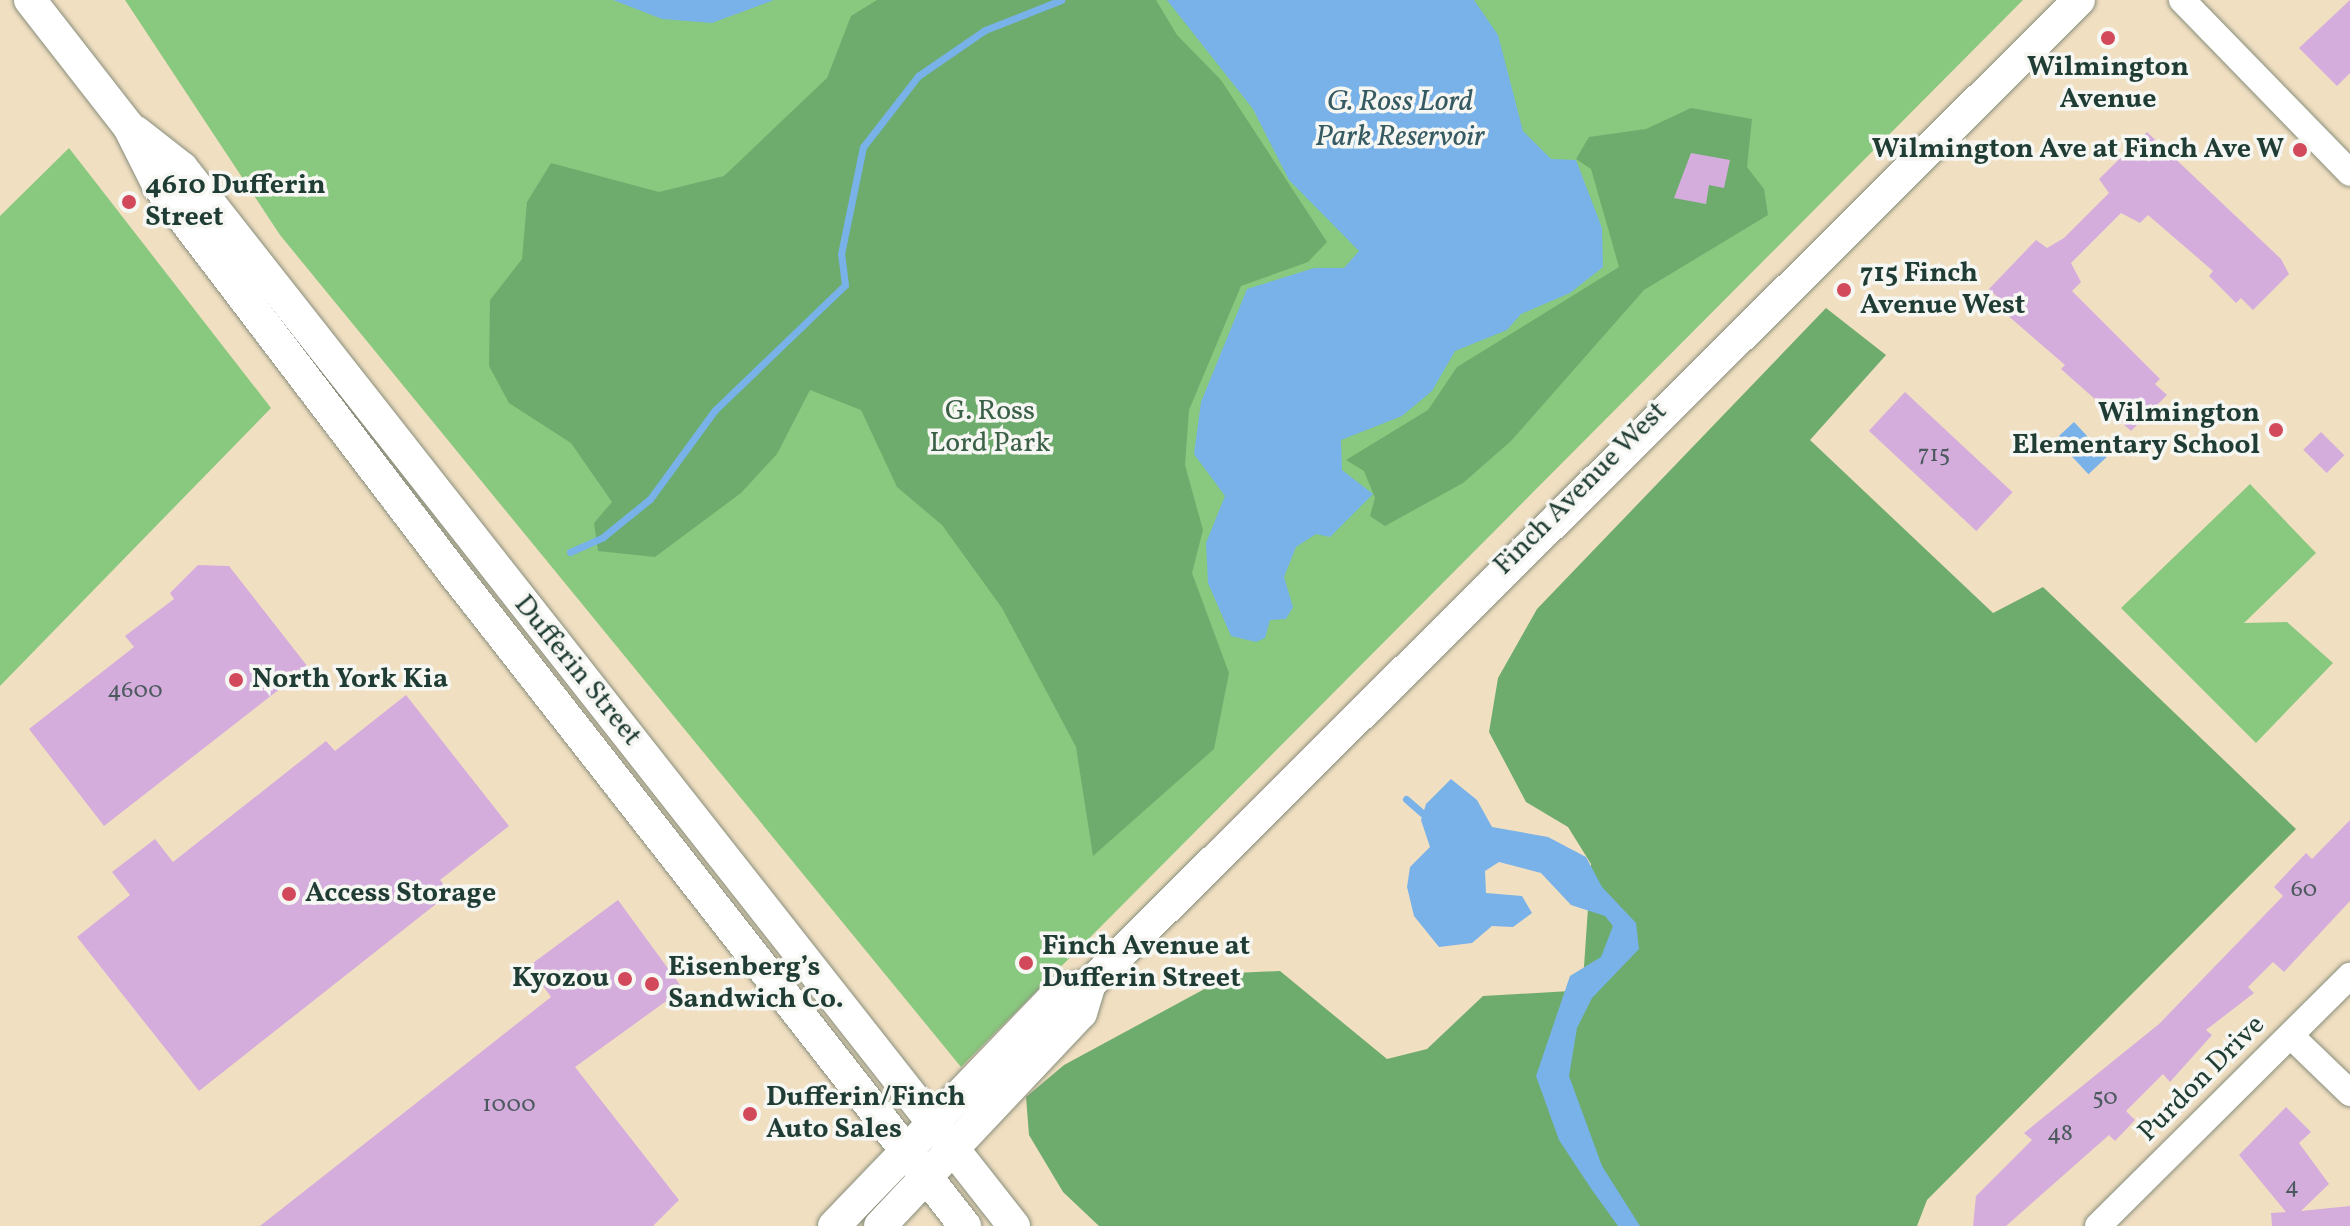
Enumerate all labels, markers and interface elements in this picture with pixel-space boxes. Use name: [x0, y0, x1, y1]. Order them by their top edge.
marker: Wilmington Avenue: [2099, 29, 2117, 47]
place label: Wilmington Avenue: [2027, 51, 2189, 117]
water label: G. Ross Lord Park Reservoir: [1315, 84, 1485, 154]
place label: Wilmington Ave at Finch Ave W: [1871, 133, 2284, 167]
marker: Wilmington Ave at Finch Ave W: [2291, 141, 2309, 159]
place label: 4610 Dufferin Street: [145, 169, 326, 235]
marker: 4610 Dufferin Street: [120, 193, 138, 211]
place label: 715 Finch Avenue West: [1860, 257, 2026, 323]
marker: 715 Finch Avenue West: [1835, 281, 1853, 299]
park label: G. Ross Lord Park: [930, 395, 1050, 461]
street label: Finch Avenue West: [1487, 395, 1675, 583]
place label: Wilmington Elementary School: [2011, 397, 2260, 463]
marker: Wilmington Elementary School: [2267, 421, 2285, 439]
house number: 715: [1918, 442, 1950, 470]
street label: Dufferin Street: [506, 589, 648, 753]
place label: North York Kia: [252, 663, 449, 697]
marker: North York Kia: [227, 671, 245, 689]
house number: 4600: [107, 678, 163, 706]
place label: Access Storage: [305, 877, 496, 911]
house number: 60: [2291, 877, 2317, 905]
marker: Access Storage: [280, 885, 298, 903]
place label: Finch Avenue at Dufferin Street: [1042, 930, 1250, 996]
place label: Eisenberg’s Sandwich Co.: [668, 951, 844, 1017]
marker: Finch Avenue at Dufferin Street: [1017, 954, 1035, 972]
place label: Kyozou: [512, 962, 609, 996]
marker: Kyozou: [616, 970, 634, 988]
marker: Eisenberg’s Sandwich Co.: [643, 975, 661, 993]
street label: Purdon Drive: [2132, 1009, 2272, 1149]
place label: Dufferin/Finch Auto Sales: [766, 1081, 966, 1147]
house number: 50: [2092, 1085, 2118, 1113]
house number: 1000: [482, 1092, 536, 1120]
marker: Dufferin/Finch Auto Sales: [741, 1105, 759, 1123]
house number: 48: [2047, 1121, 2073, 1149]
house number: 4: [2285, 1174, 2299, 1202]

